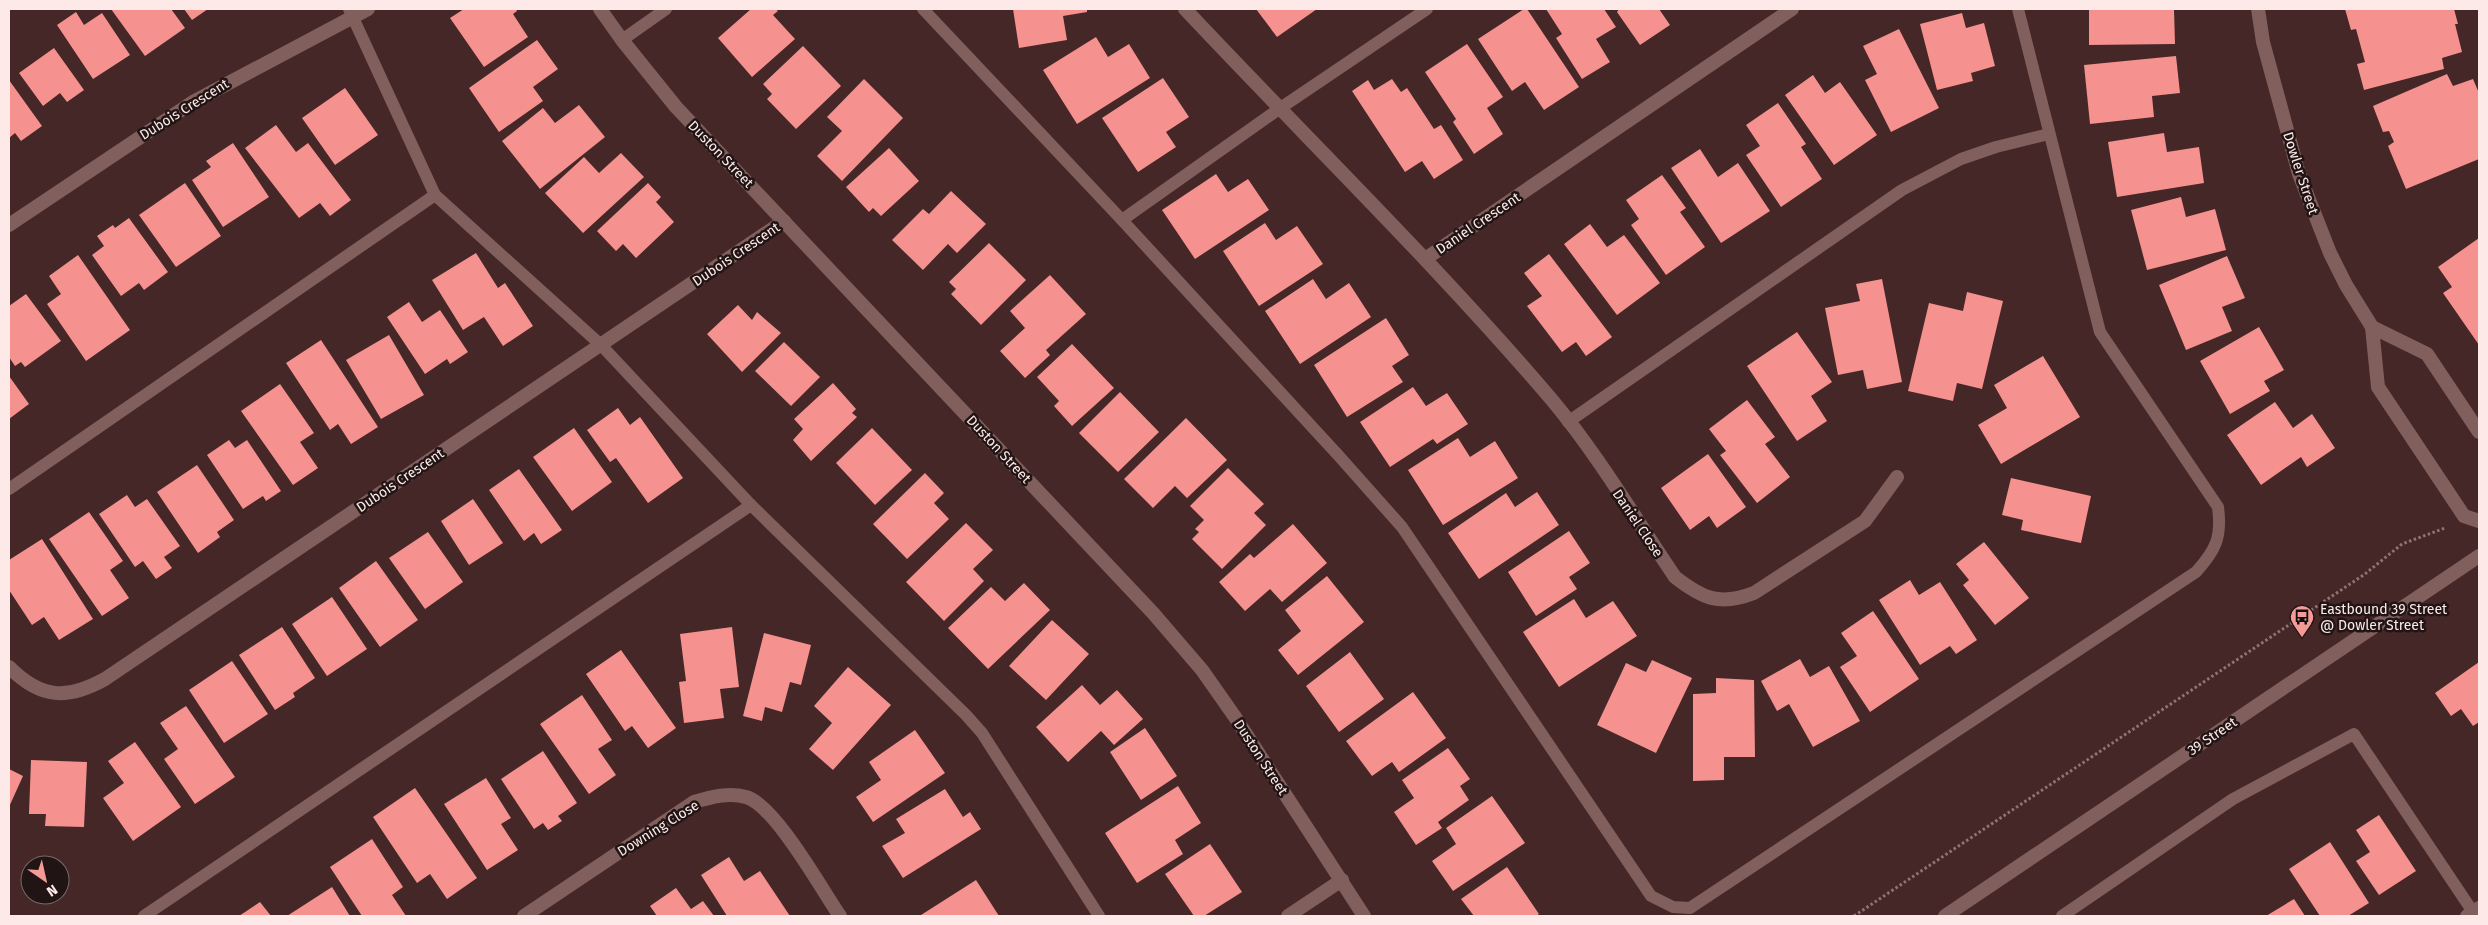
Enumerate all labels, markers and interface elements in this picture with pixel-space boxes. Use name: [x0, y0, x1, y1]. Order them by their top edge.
street label: Dubois Crescent: [137, 75, 233, 144]
street label: Duston Street: [684, 117, 757, 192]
street label: Dowler Street: [2279, 130, 2322, 218]
street label: Daniel Crescent: [1433, 188, 1525, 258]
street label: Dubois Crescent: [689, 218, 784, 290]
street label: Duston Street: [963, 412, 1035, 488]
street label: Dubois Crescent: [353, 444, 448, 516]
street label: Daniel Close: [1609, 486, 1666, 560]
place label: Eastbound 39 Street @ Dowler Street: [2320, 601, 2448, 634]
bus stop icon: Eastbound 39 Street @ Dowler Street: [2289, 604, 2315, 638]
street label: 39 Street: [2184, 713, 2241, 759]
street label: Duston Street: [1230, 716, 1292, 799]
street label: Downing Close: [614, 797, 702, 860]
north arrow: [20, 855, 70, 905]
text: N: [43, 881, 61, 900]

